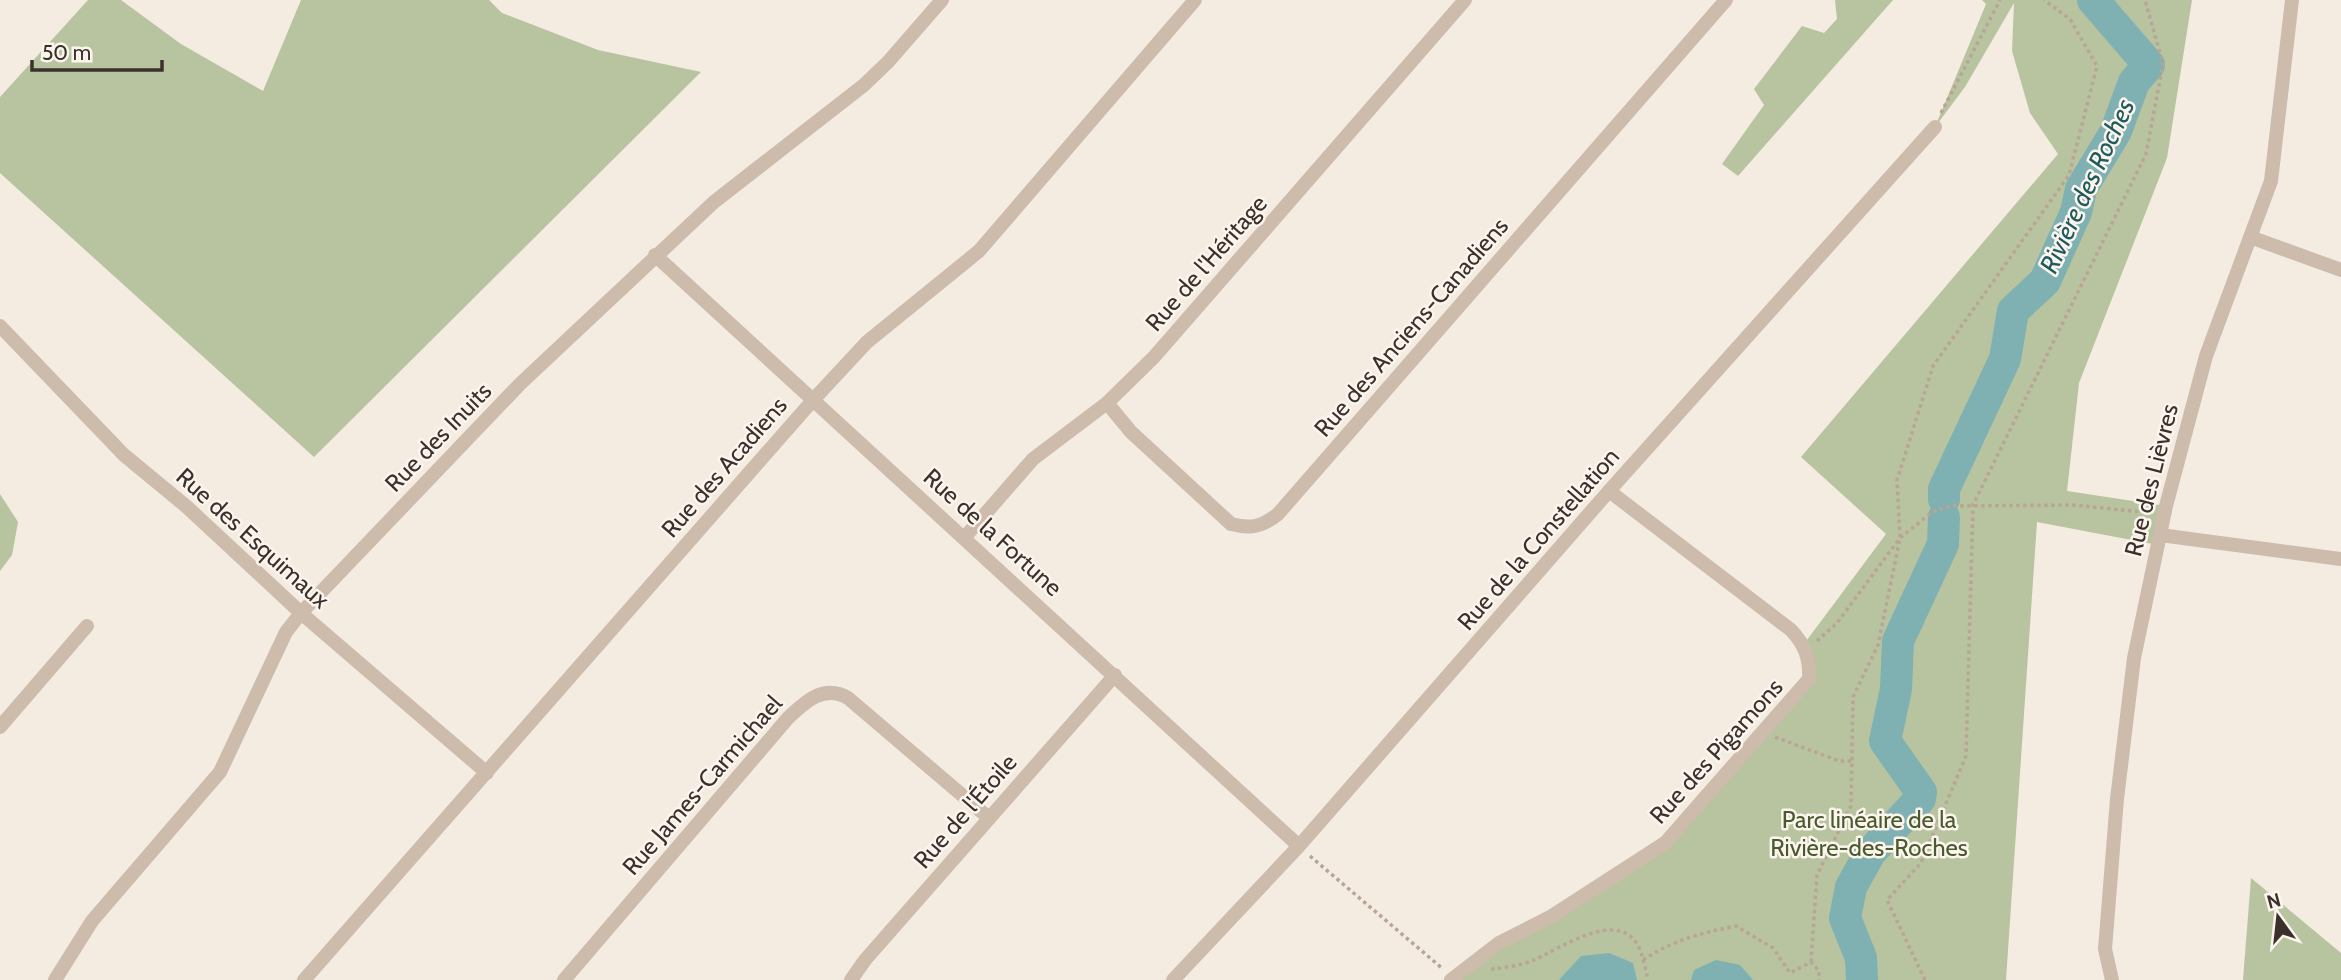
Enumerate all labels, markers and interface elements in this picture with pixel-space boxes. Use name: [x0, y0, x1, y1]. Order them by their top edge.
scale bar: [32, 28, 161, 72]
text: 50 m: [42, 40, 91, 65]
water label: Rivière des Roches: [2033, 94, 2141, 278]
street label: Rue de l'Héritage: [1139, 189, 1273, 337]
street label: Rue des Anciens-Canadiens: [1308, 212, 1514, 442]
street label: Rue des Inuits: [379, 376, 497, 498]
street label: Rue des Acadiens: [655, 391, 793, 543]
street label: Rue des Lièvres: [2118, 401, 2184, 559]
street label: Rue de la Constellation: [1451, 442, 1625, 636]
street label: Rue des Esquimaux: [170, 462, 336, 615]
street label: Rue de la Fortune: [918, 462, 1068, 602]
street label: Rue des Pigamons: [1643, 672, 1789, 829]
street label: Rue James-Carmichael: [616, 689, 788, 881]
street label: Rue de l'Étoile: [907, 748, 1023, 874]
park label: Parc linéaire de la Rivière-des-Roches: [1770, 805, 1968, 862]
north arrow: [2243, 882, 2313, 952]
text: N: [2264, 888, 2283, 914]

